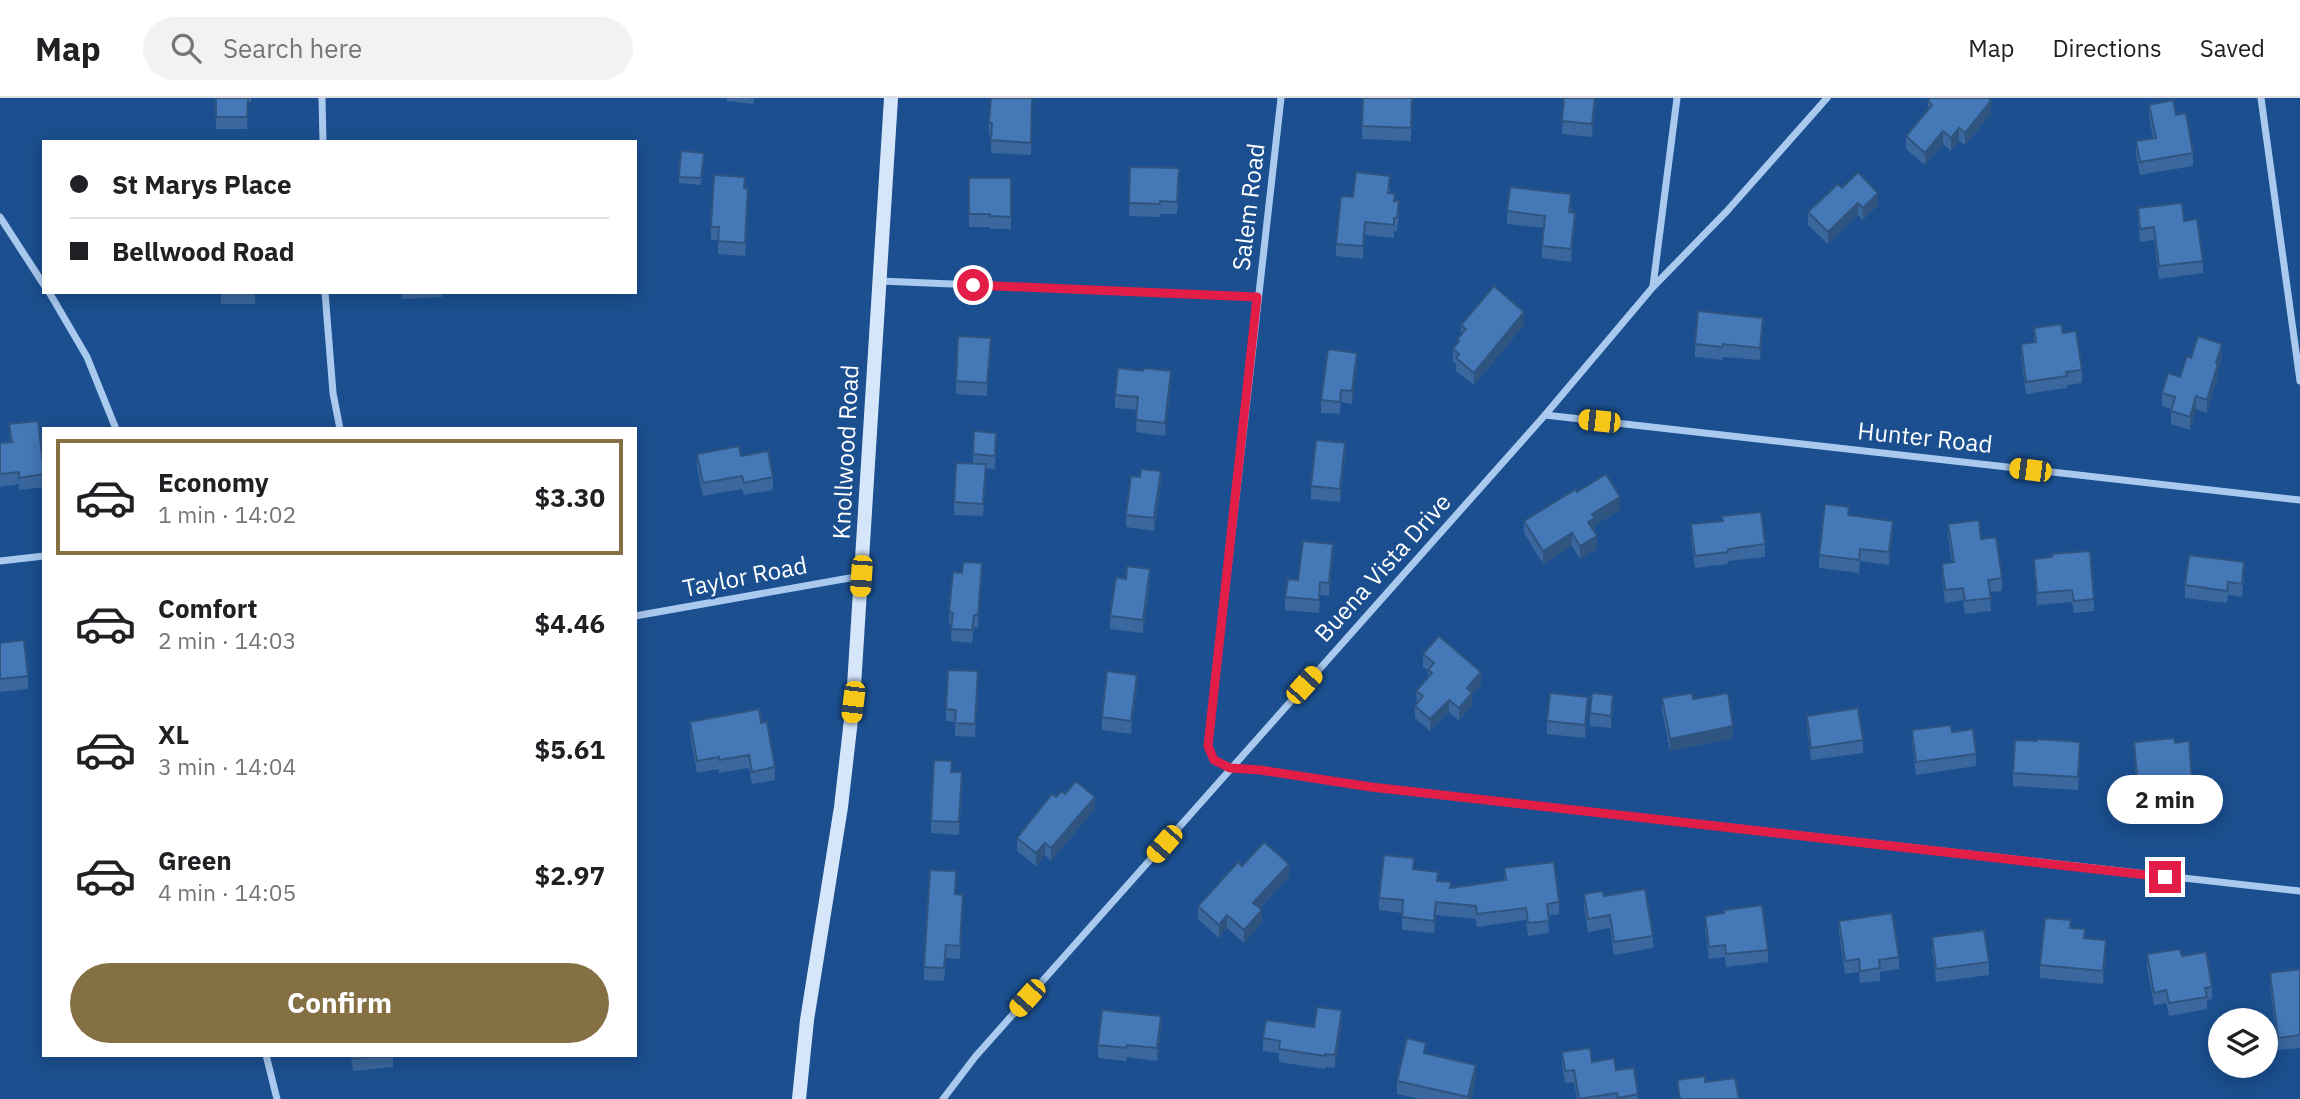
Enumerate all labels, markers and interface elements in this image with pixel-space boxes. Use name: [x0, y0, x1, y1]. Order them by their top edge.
search box: [143, 17, 633, 80]
text: Map: [35, 27, 101, 70]
icon: search: [167, 29, 205, 67]
text: Search here: [223, 31, 362, 65]
text: Map: [1968, 32, 2014, 64]
text: Directions: [2052, 32, 2162, 64]
text: Saved: [2200, 32, 2265, 64]
street label: Salem Road: [1224, 141, 1272, 272]
text: St Marys Place: [112, 167, 292, 201]
text: Bellwood Road: [112, 234, 295, 268]
route start: [957, 269, 989, 301]
street label: Knollwood Road: [824, 364, 866, 540]
car: [1578, 408, 1621, 434]
street label: Hunter Road: [1856, 414, 1994, 460]
car: [2008, 457, 2053, 483]
text: Economy: [158, 465, 269, 499]
icon: car: [74, 466, 137, 529]
text: $3.30: [535, 480, 605, 514]
street label: Buena Vista Drive: [1307, 486, 1457, 648]
text: 1 min · 14:02: [158, 499, 296, 529]
street label: Taylor Road: [680, 548, 810, 604]
car: [850, 554, 873, 598]
text: Comfort: [158, 591, 257, 625]
icon: car: [74, 592, 137, 655]
text: $4.46: [535, 606, 605, 640]
text: 2 min · 14:03: [158, 625, 296, 655]
car: [1283, 662, 1326, 708]
car: [841, 680, 866, 724]
text: XL: [158, 717, 189, 751]
icon: car: [74, 718, 137, 781]
text: $5.61: [535, 732, 605, 766]
text: 3 min · 14:04: [158, 751, 296, 781]
callout: 2 min: [2107, 776, 2223, 824]
text: 2 min: [2135, 784, 2195, 814]
car: [1143, 821, 1186, 867]
text: Green: [158, 843, 232, 877]
icon: car: [74, 844, 137, 907]
text: $2.97: [535, 858, 605, 892]
route end: [2149, 861, 2181, 893]
text: 4 min · 14:05: [158, 877, 296, 907]
button: Confirm: [70, 963, 609, 1043]
car: [1006, 975, 1049, 1021]
map controls: [2208, 1008, 2278, 1078]
button: layers: [2208, 1008, 2278, 1078]

